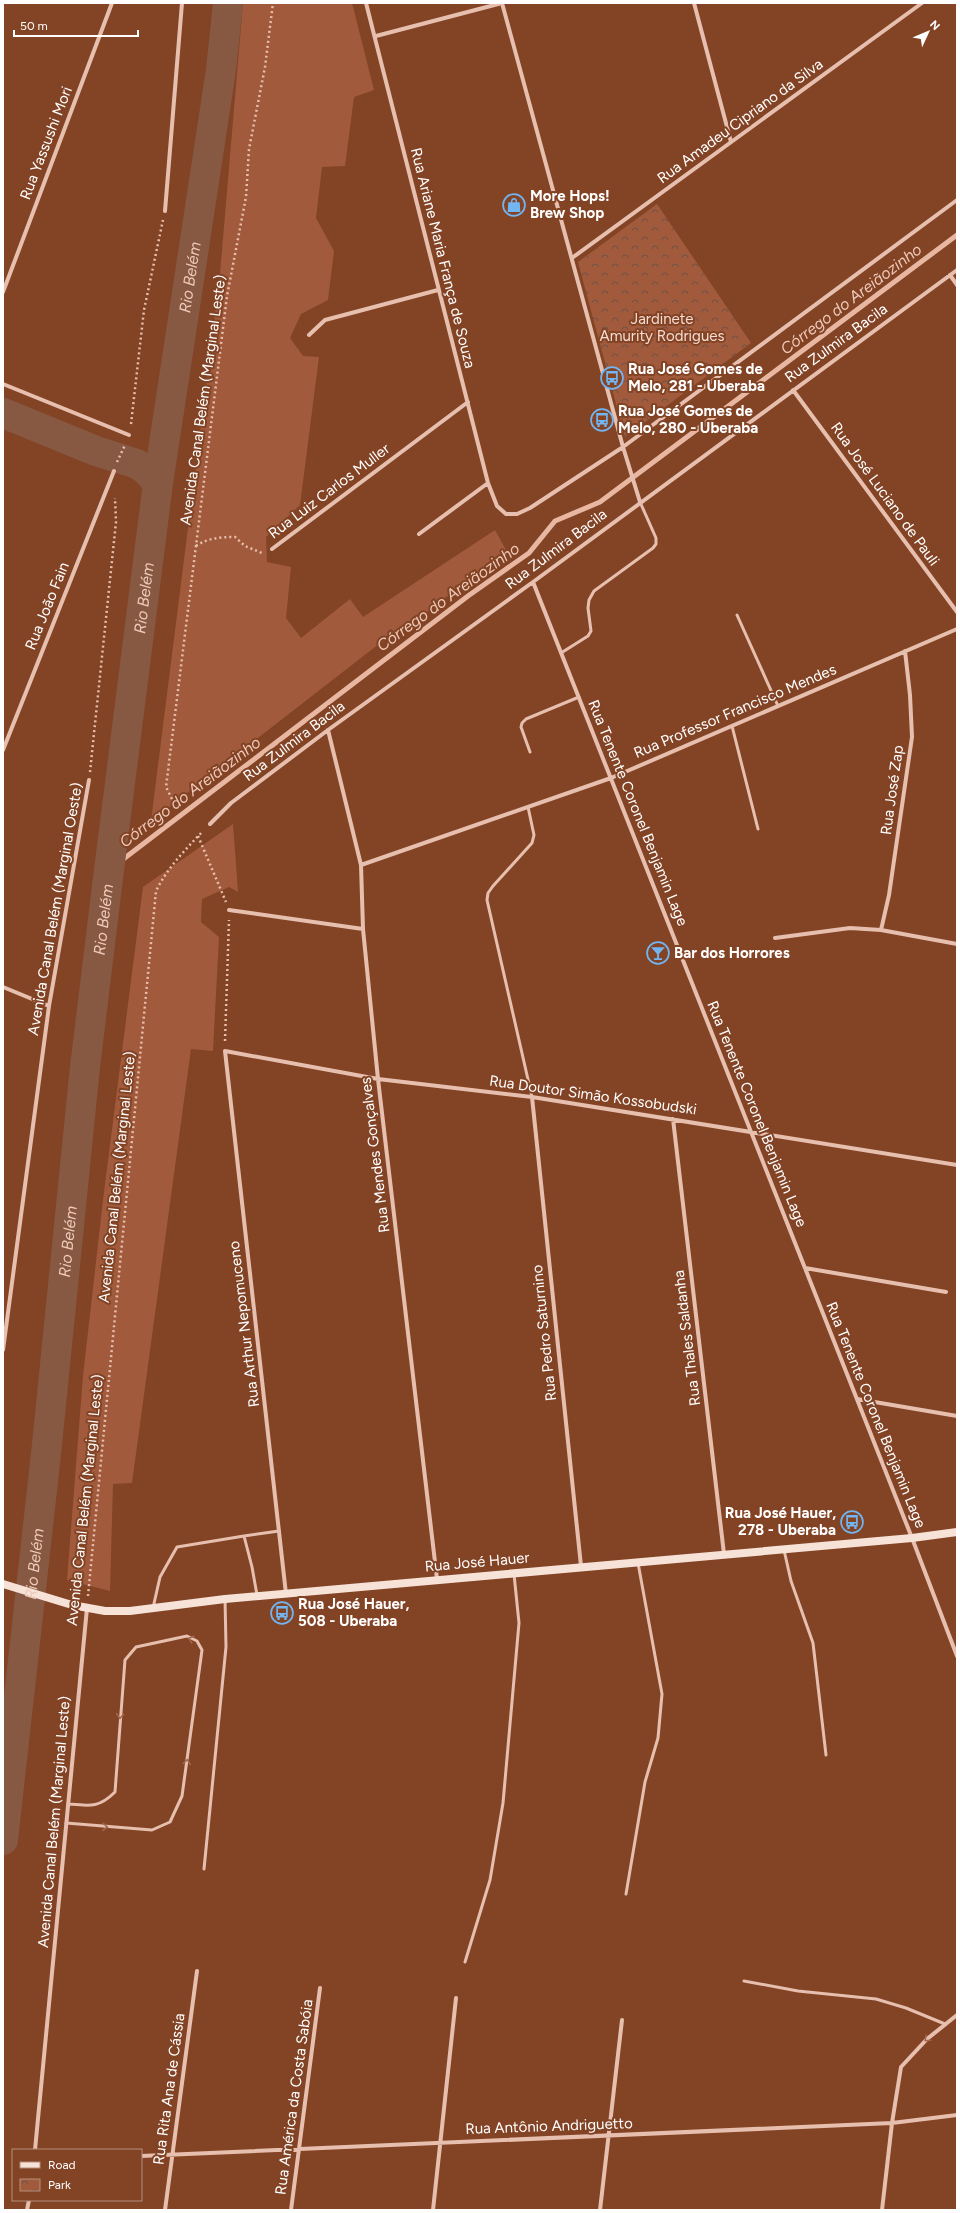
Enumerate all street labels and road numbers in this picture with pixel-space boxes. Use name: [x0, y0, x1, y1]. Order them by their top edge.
street label: Rua Amadeu Cipriano da Silva: [654, 55, 826, 187]
street label: Rua Yassushi Mori: [16, 84, 76, 202]
street label: Rua Ariane Maria França de Souza: [407, 146, 479, 370]
street label: Avenida Canal Belém (Marginal Leste): [177, 274, 229, 526]
street label: Rua Zulmira Bacila: [781, 300, 891, 386]
street label: Rua José Luciano de Pauli: [827, 419, 943, 569]
street label: Rua Luiz Carlos Muller: [265, 440, 393, 542]
street label: Rua Zulmira Bacila: [502, 505, 610, 593]
street label: Rua João Fain: [21, 559, 73, 653]
street label: Rua Professor Francisco Mendes: [631, 660, 839, 762]
street label: Rua Zulmira Bacila: [240, 697, 348, 785]
street label: Rua Tenente Coronel Benjamin Lage: [584, 697, 692, 929]
street label: Rua José Zap: [877, 744, 907, 836]
street label: Avenida Canal Belém (Marginal Oeste): [24, 781, 86, 1037]
street label: Rua Tenente Coronel Benjamin Lage: [703, 998, 811, 1230]
street label: Avenida Canal Belém (Marginal Leste): [95, 1050, 139, 1304]
street label: Rua Doutor Simão Kossobudski: [488, 1072, 698, 1118]
street label: Rua Mendes Gonçalves: [357, 1076, 393, 1234]
street label: Rua Arthur Nepomuceno: [225, 1240, 263, 1408]
street label: Rua Pedro Saturnino: [528, 1264, 560, 1402]
street label: Rua Thales Saldanha: [670, 1269, 704, 1407]
street label: Rua Tenente Coronel Benjamin Lage: [822, 1299, 930, 1531]
street label: Avenida Canal Belém (Marginal Leste): [63, 1373, 107, 1627]
street label: Rua José Hauer: [424, 1548, 530, 1576]
street label: Avenida Canal Belém (Marginal Leste): [34, 1695, 74, 1949]
street label: Rua América da Costa Sabóia: [271, 1998, 317, 2196]
street label: Rua Rita Ana de Cássia: [149, 2012, 189, 2166]
street label: Rua Antônio Andriguetto: [465, 2114, 633, 2138]

